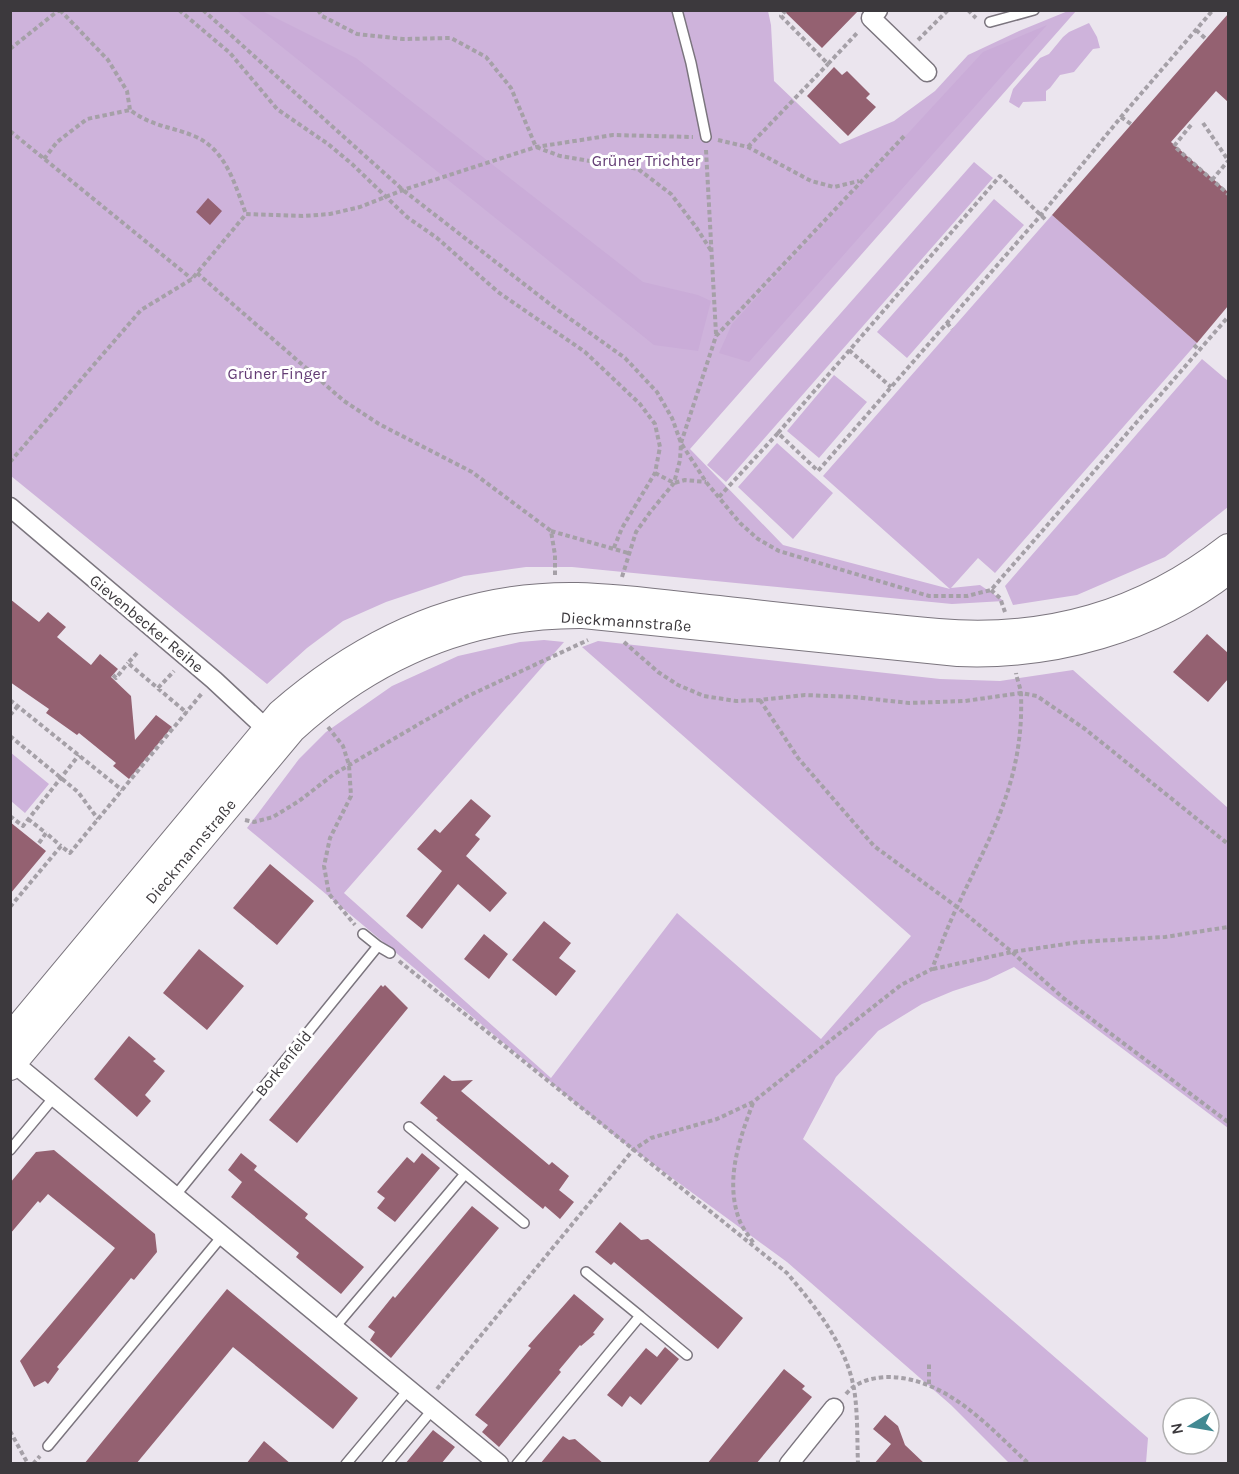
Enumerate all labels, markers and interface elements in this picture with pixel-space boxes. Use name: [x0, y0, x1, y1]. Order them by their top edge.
park label: Grüner Trichter: [592, 151, 700, 170]
park label: Grüner Finger: [227, 364, 327, 383]
street label: Gievenbecker Reihe: [86, 570, 207, 676]
street label: Dieckmannstraße: [560, 607, 692, 636]
street label: Dieckmannstraße: [141, 795, 240, 908]
street label: Borkenfeld: [251, 1027, 316, 1100]
north arrow: [1161, 1396, 1221, 1456]
text: N: [1166, 1421, 1187, 1436]

